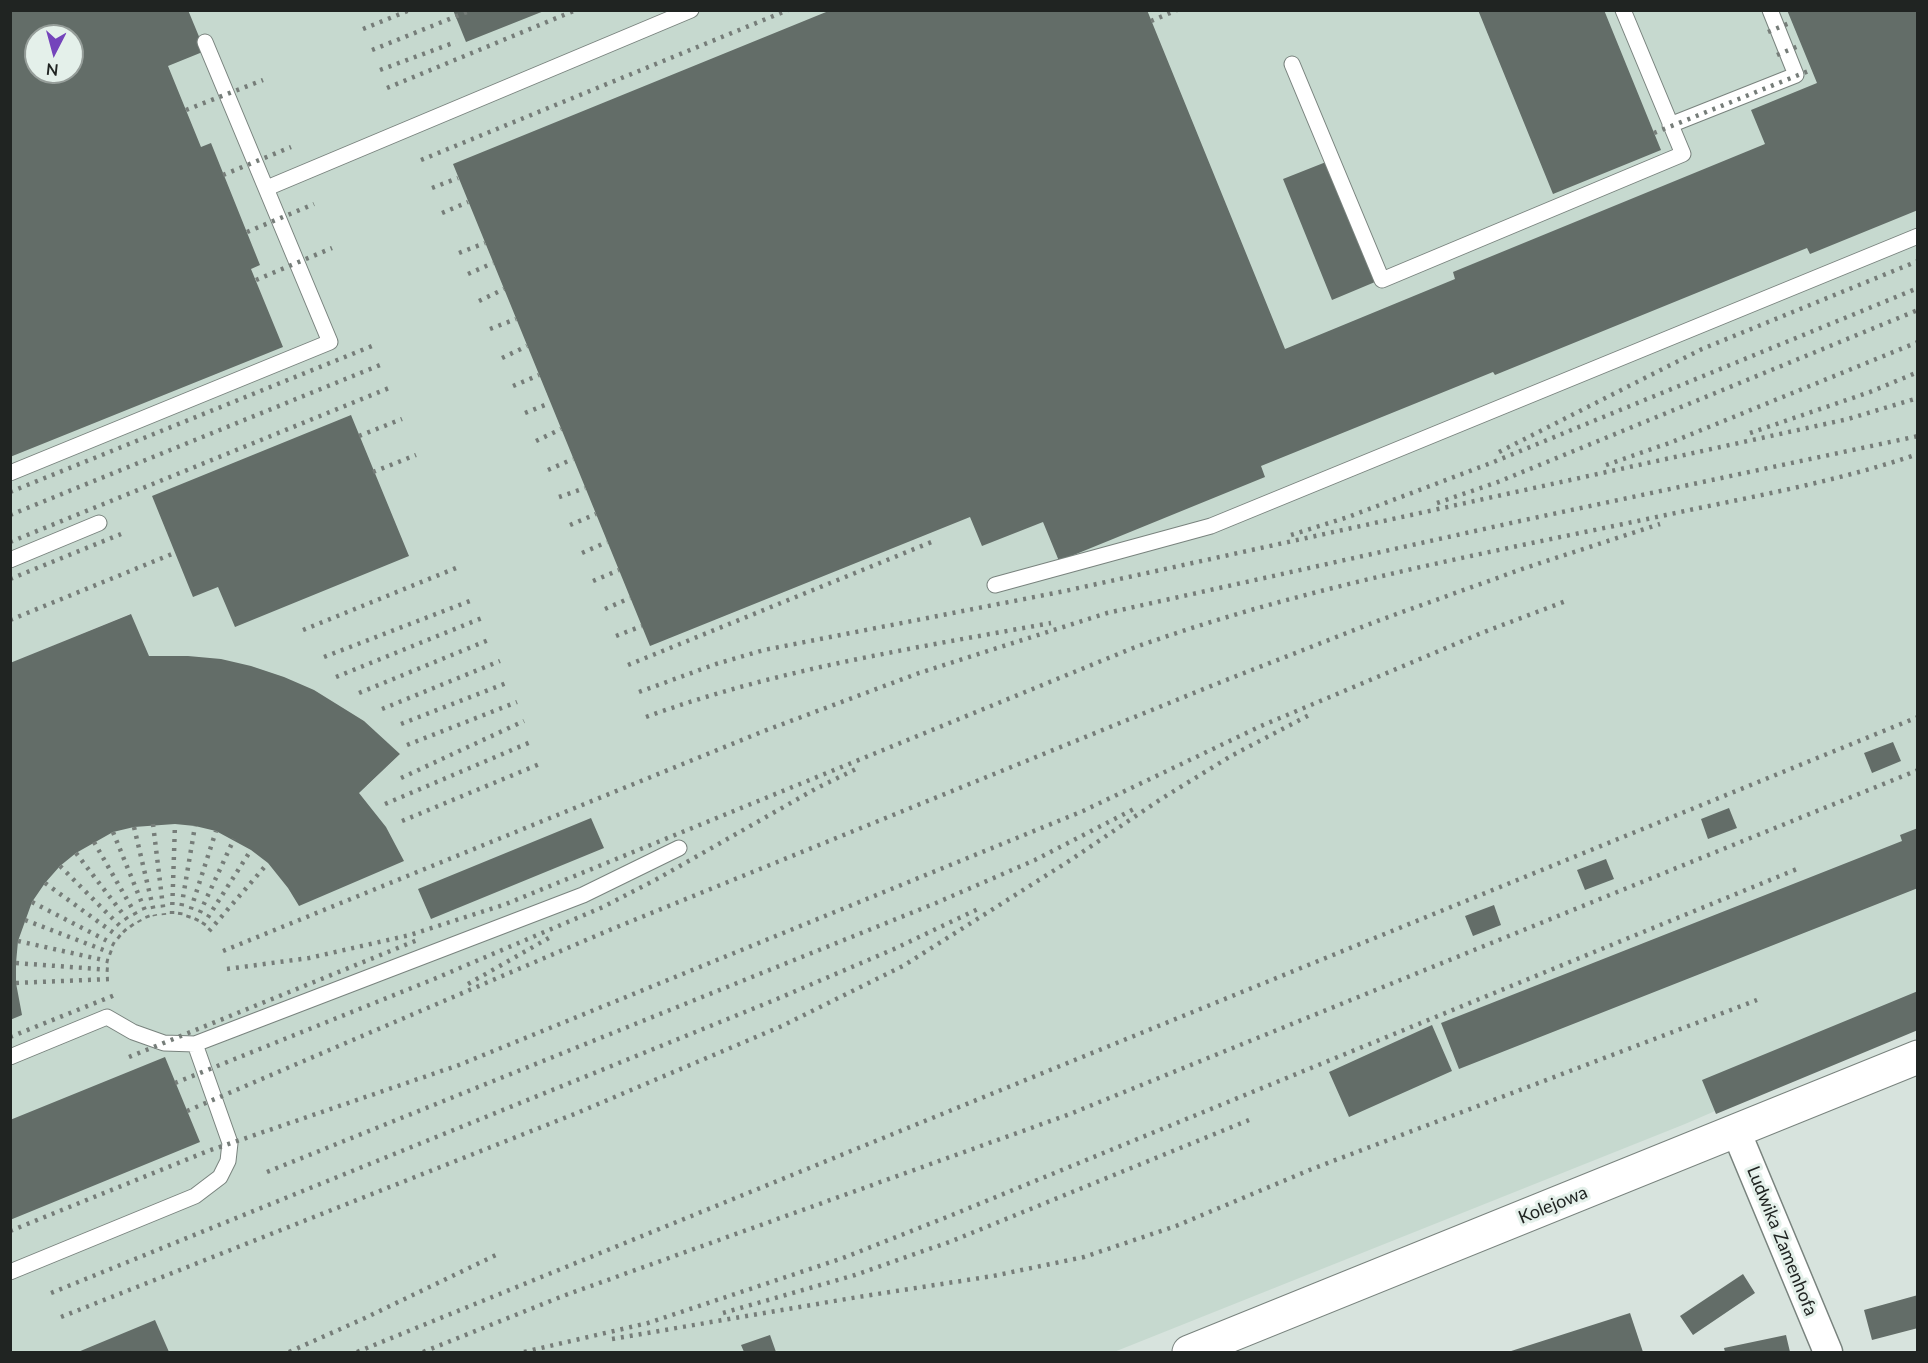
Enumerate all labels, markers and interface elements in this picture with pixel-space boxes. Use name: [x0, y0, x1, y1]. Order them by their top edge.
north arrow: [24, 24, 84, 84]
text: N: [45, 60, 59, 81]
street label: Ludwika Zamenhofa: [1742, 1163, 1822, 1319]
street label: Kolejowa: [1515, 1181, 1591, 1229]

